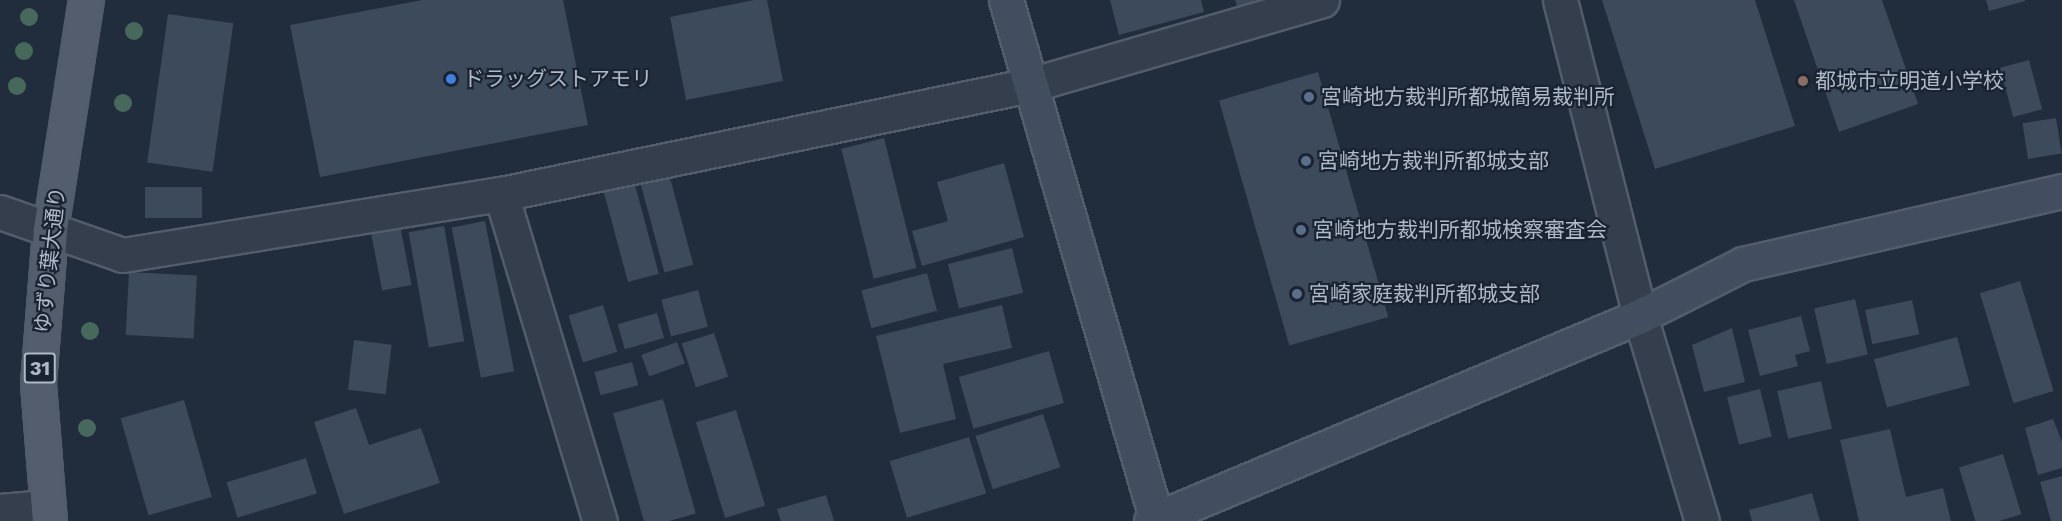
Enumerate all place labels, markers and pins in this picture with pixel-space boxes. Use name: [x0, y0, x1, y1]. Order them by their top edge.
place label: ドラッグストアモリ: [463, 66, 652, 92]
place label: 都城市立明道小学校: [1815, 68, 2004, 94]
marker: ドラッグストアモリ: [444, 72, 458, 86]
marker: 都城市立明道小学校: [1796, 74, 1810, 88]
place label: 宮崎地方裁判所都城簡易裁判所: [1321, 84, 1615, 110]
marker: 宮崎地方裁判所都城簡易裁判所: [1302, 90, 1316, 104]
place label: 宮崎地方裁判所都城支部: [1318, 148, 1549, 174]
marker: 宮崎地方裁判所都城支部: [1299, 154, 1313, 168]
place label: 宮崎地方裁判所都城検察審査会: [1313, 217, 1607, 243]
marker: 宮崎地方裁判所都城検察審査会: [1294, 223, 1308, 237]
place label: 宮崎家庭裁判所都城支部: [1309, 281, 1540, 307]
marker: 宮崎家庭裁判所都城支部: [1290, 287, 1304, 301]

